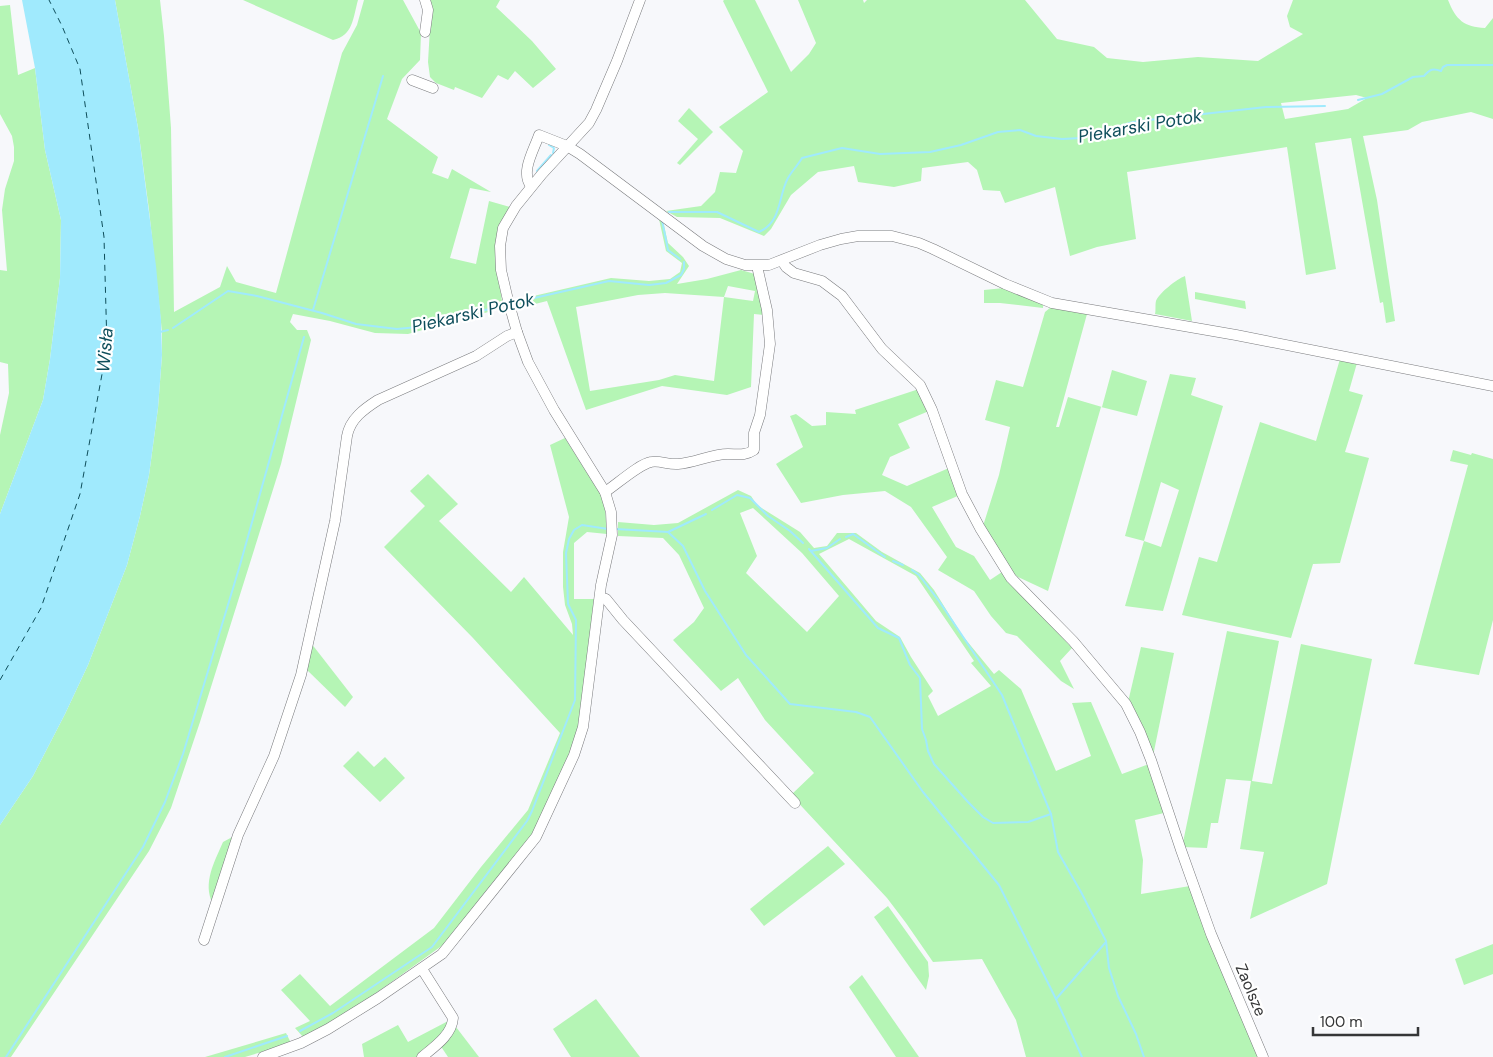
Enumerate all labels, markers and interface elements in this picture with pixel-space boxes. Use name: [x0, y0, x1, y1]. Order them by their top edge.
water label: Piekarski Potok: [1076, 103, 1205, 149]
water label: Piekarski Potok: [409, 287, 538, 339]
water label: Wisła: [91, 326, 119, 374]
street label: Zaolsze: [1231, 961, 1271, 1019]
scale bar: [1313, 1004, 1418, 1036]
text: 100 m: [1320, 1012, 1363, 1032]

